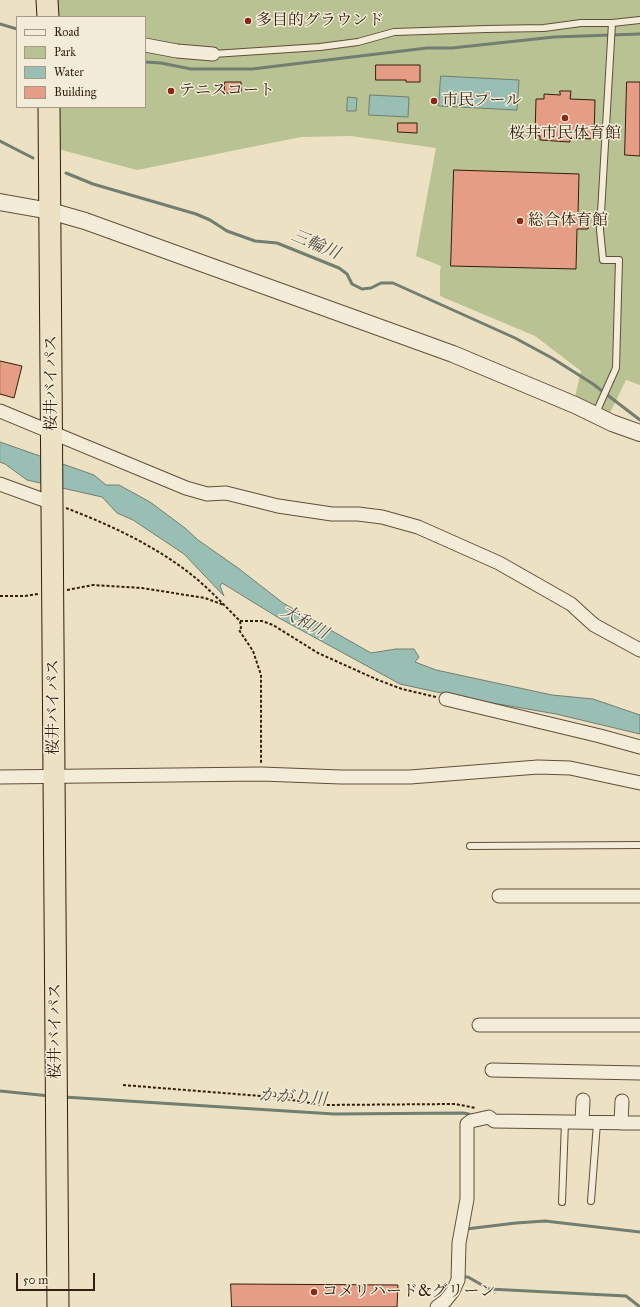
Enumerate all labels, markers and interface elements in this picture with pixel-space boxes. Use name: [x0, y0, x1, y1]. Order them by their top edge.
place label: 多目的グラウンド: [256, 11, 384, 31]
legend: [16, 16, 146, 108]
marker: 多目的グラウンド: [243, 16, 253, 26]
text: Road: [54, 25, 80, 39]
text: Park: [54, 45, 76, 59]
text: Water: [54, 65, 84, 79]
place label: テニスコート: [179, 81, 275, 101]
text: Building: [54, 85, 96, 99]
marker: テニスコート: [166, 86, 176, 96]
place label: 市民プール: [442, 91, 522, 111]
marker: 市民プール: [429, 96, 439, 106]
marker: 桜井市民体育館: [560, 113, 570, 123]
place label: 桜井市民体育館: [509, 124, 621, 144]
place label: 総合体育館: [528, 211, 608, 231]
marker: 総合体育館: [515, 216, 525, 226]
water label: 三輪川: [288, 226, 342, 264]
street label: 桜井バイパス: [42, 335, 62, 431]
water label: 大和川: [277, 602, 331, 644]
street label: 桜井バイパス: [44, 659, 64, 755]
street label: 桜井バイパス: [46, 983, 66, 1079]
water label: かがり川: [258, 1085, 328, 1111]
scale bar: [18, 1265, 97, 1291]
text: 50 m: [23, 1273, 48, 1287]
place label: コメリハード&グリーン: [322, 1282, 496, 1302]
marker: コメリハード&グリーン: [309, 1287, 319, 1297]

